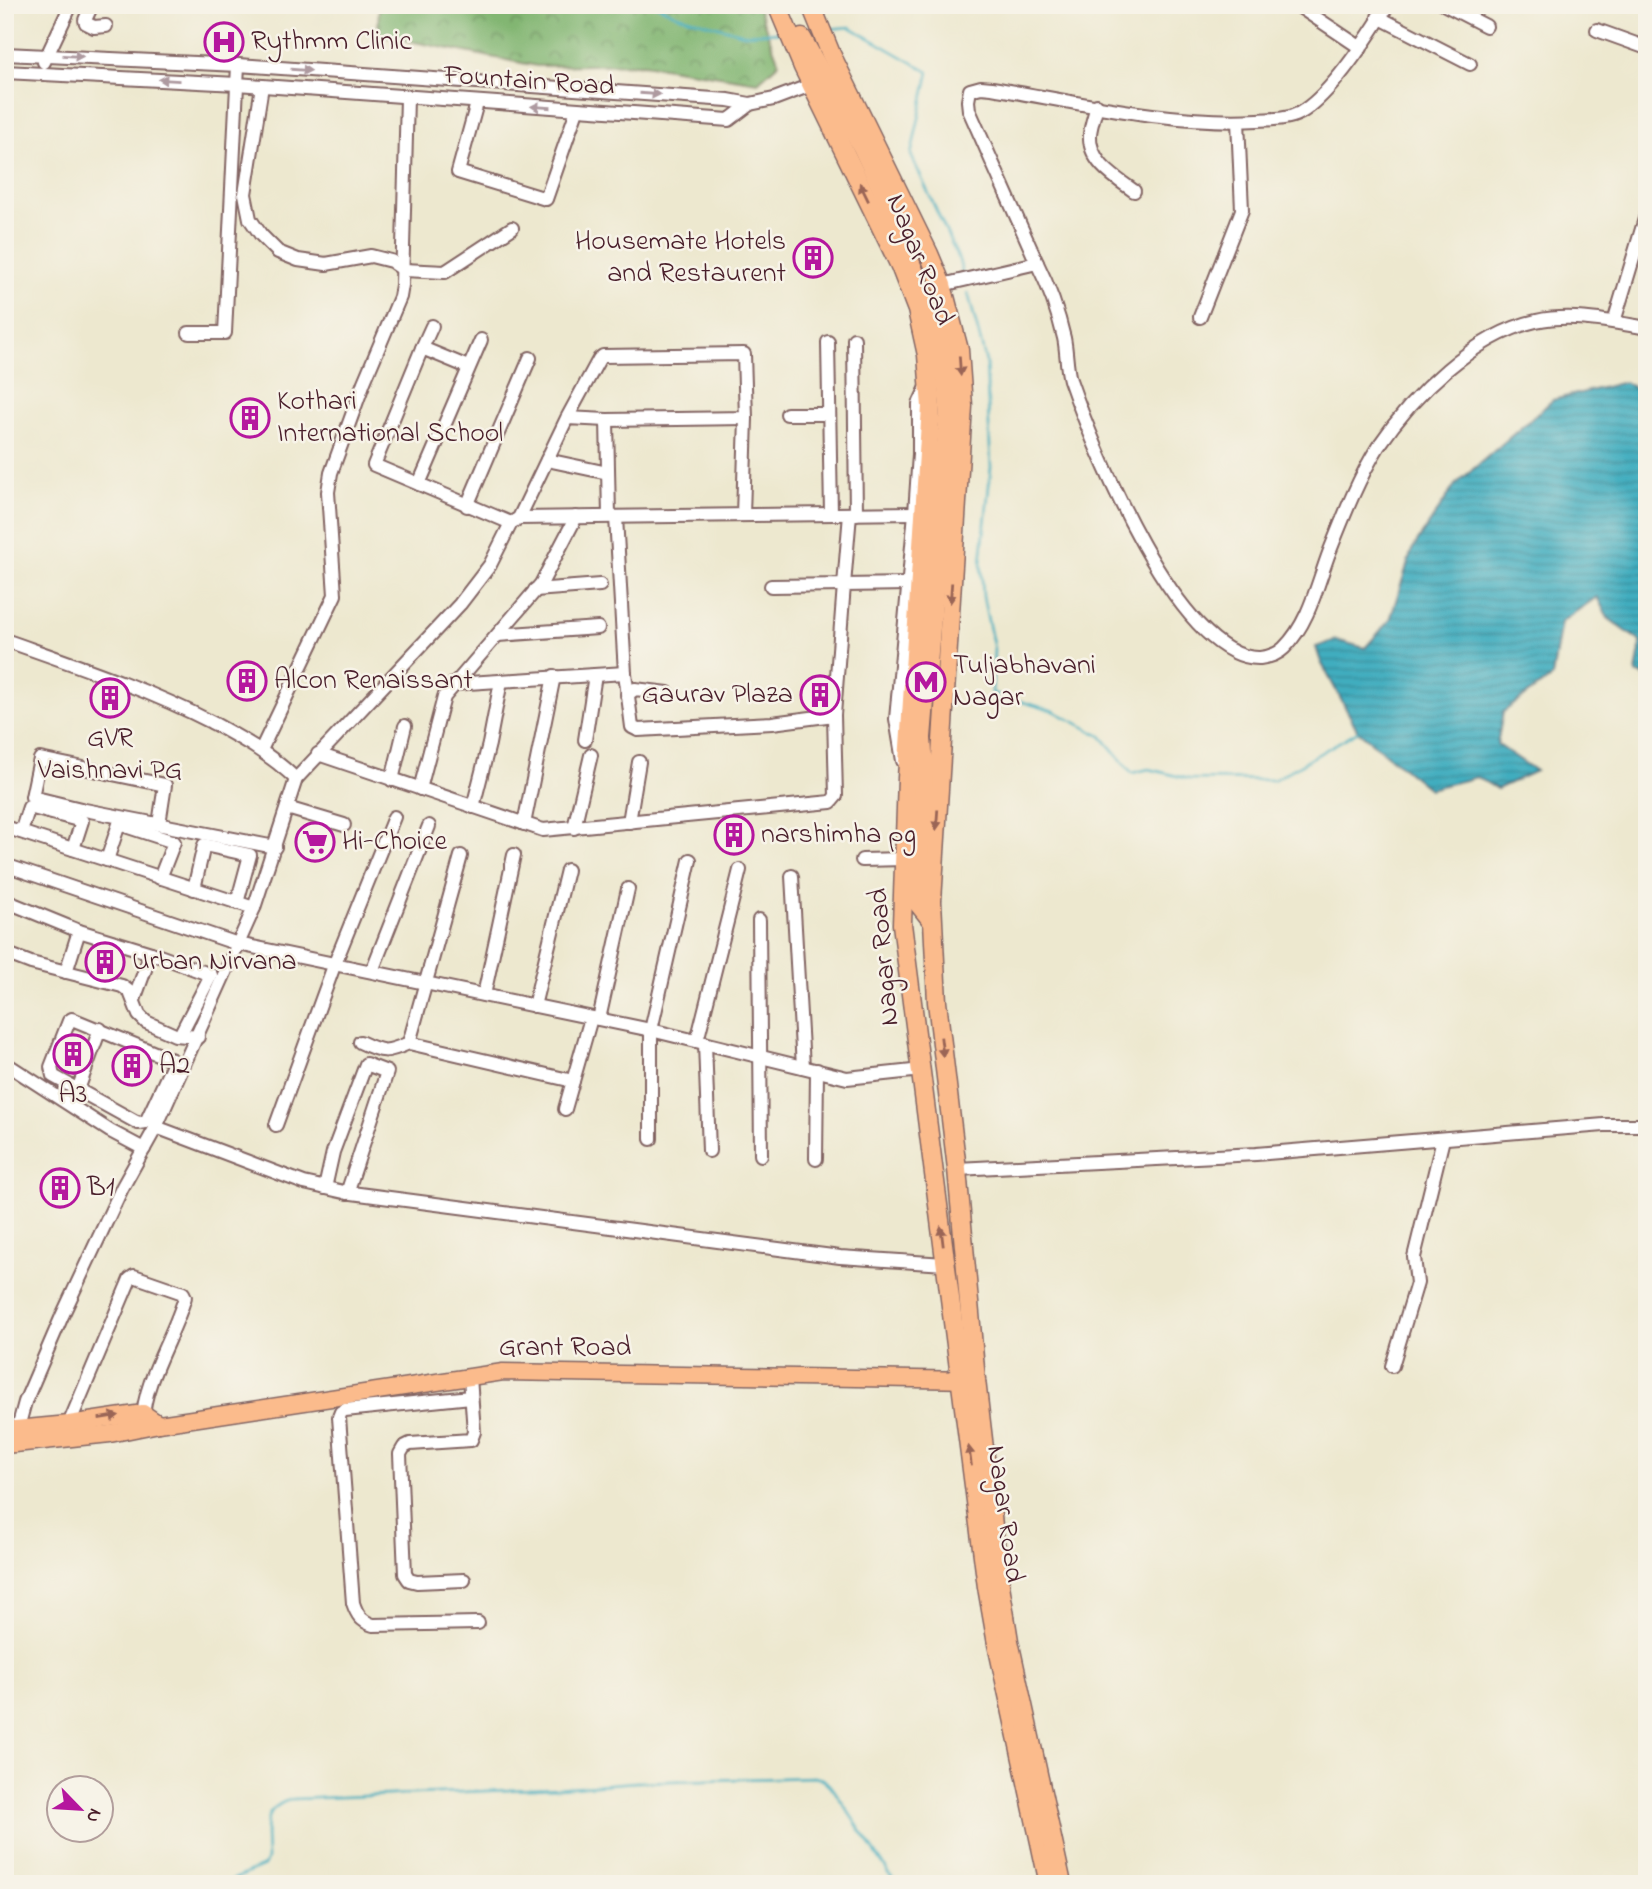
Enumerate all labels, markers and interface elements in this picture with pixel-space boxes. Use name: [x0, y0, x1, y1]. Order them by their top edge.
hospital icon: Rythmm Clinic: [203, 21, 245, 63]
place label: Rythmm Clinic: [251, 22, 412, 63]
one-way arrow: [63, 50, 85, 61]
street label: Fountain Road: [441, 56, 616, 108]
one-way arrow: [290, 65, 312, 76]
one-way arrow: [158, 75, 180, 86]
one-way arrow: [639, 89, 661, 100]
one-way arrow: [530, 101, 552, 112]
one-way arrow: [858, 182, 869, 202]
street label: Nagar Road: [874, 188, 964, 332]
place label: Housemate Hotels and Restaurent: [575, 222, 786, 295]
building icon: Housemate Hotels and Restaurent: [792, 237, 834, 279]
one-way arrow: [955, 355, 966, 377]
place label: Kothari International School: [277, 382, 503, 455]
building icon: Kothari International School: [229, 397, 271, 439]
one-way arrow: [946, 582, 957, 604]
place label: Tuljabhavani Nagar: [953, 646, 1096, 719]
building icon: Alcon Renaissant: [226, 660, 268, 702]
place label: Alcon Renaissant: [274, 661, 473, 702]
metro station icon: Tuljabhavani Nagar: [905, 661, 947, 703]
building icon: Gaurav Plaza: [799, 674, 841, 716]
place label: Gaurav Plaza: [642, 675, 793, 716]
building icon: GVR Vaishnavi PG: [89, 677, 131, 719]
place label: GVR Vaishnavi PG: [37, 719, 182, 792]
one-way arrow: [931, 809, 942, 831]
building icon: narshimha pg: [713, 814, 755, 856]
place label: narshimha pg: [761, 815, 916, 856]
supermarket icon: Hi-Choice: [294, 821, 336, 863]
place label: Hi-Choice: [342, 822, 448, 863]
street label: Nagar Road: [859, 886, 911, 1028]
building icon: Urban Nirvana: [84, 941, 126, 983]
place label: Urban Nirvana: [132, 942, 297, 983]
building icon: A3: [52, 1033, 94, 1075]
one-way arrow: [937, 1036, 948, 1058]
building icon: A2: [111, 1045, 153, 1087]
place label: A2: [159, 1046, 190, 1087]
place label: A3: [59, 1075, 87, 1116]
building icon: B1: [39, 1167, 81, 1209]
place label: B1: [86, 1168, 115, 1209]
one-way arrow: [936, 1225, 947, 1247]
street label: Grant Road: [499, 1328, 631, 1369]
one-way arrow: [98, 1411, 120, 1422]
street label: Nagar Road: [974, 1443, 1034, 1586]
one-way arrow: [964, 1444, 975, 1466]
north arrow: [46, 1773, 116, 1843]
text: N: [78, 1804, 108, 1827]

